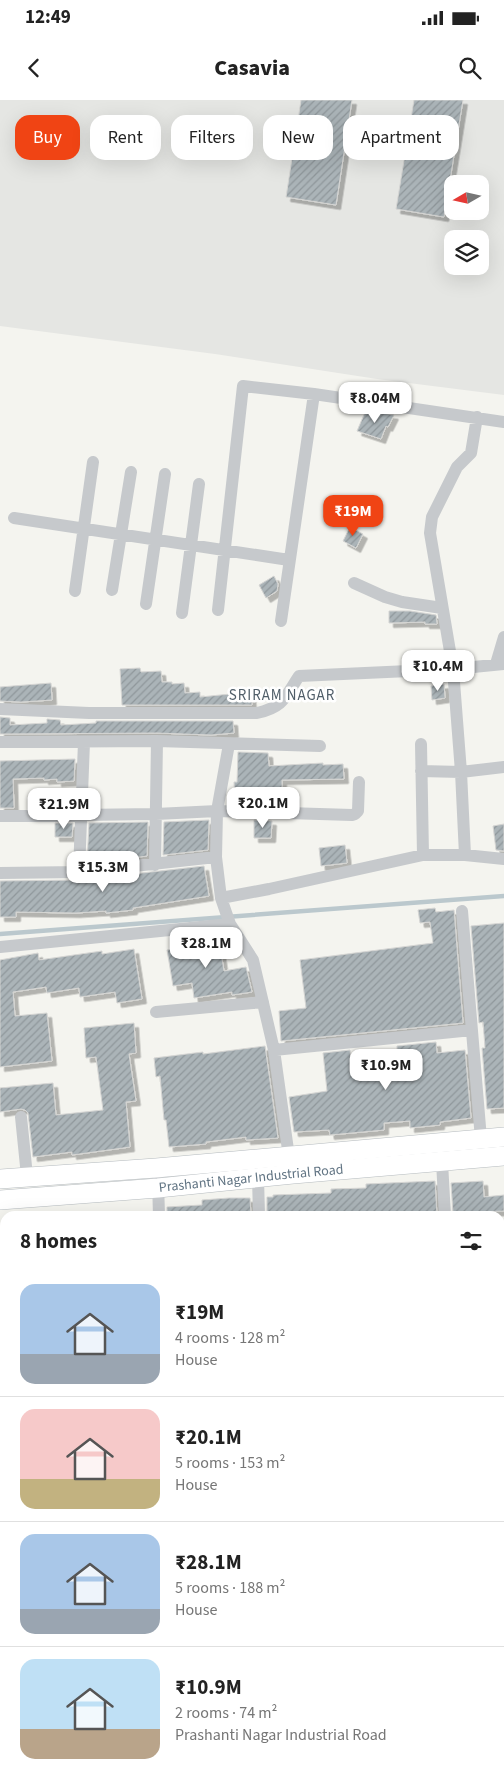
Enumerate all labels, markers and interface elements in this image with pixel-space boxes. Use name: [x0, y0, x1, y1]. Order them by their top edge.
text: 12:49: [25, 4, 71, 31]
text: Casavia: [214, 52, 290, 84]
icon: back: [20, 54, 48, 82]
icon: search: [456, 54, 484, 82]
chip: Buy: [15, 115, 80, 160]
chip: Rent: [90, 115, 161, 160]
chip: Filters: [171, 115, 253, 160]
chip: New: [263, 115, 333, 160]
chip: Apartment: [343, 115, 459, 160]
north arrow: [444, 175, 489, 220]
map controls: [444, 175, 489, 275]
button: layers: [444, 230, 489, 275]
pin: ₹8.04M: [334, 382, 416, 424]
text: ₹8.04M: [350, 387, 400, 409]
pin: ₹19M: [323, 494, 383, 537]
text: ₹19M: [334, 500, 372, 522]
pin: ₹10.4M: [397, 650, 479, 692]
text: ₹10.4M: [413, 655, 463, 677]
district label: SRIRAM NAGAR: [229, 685, 335, 706]
pin: ₹20.1M: [222, 786, 304, 829]
pin: ₹21.9M: [23, 788, 105, 830]
text: ₹20.1M: [238, 792, 288, 814]
text: ₹21.9M: [39, 793, 89, 815]
pin: ₹15.3M: [62, 850, 144, 893]
text: ₹15.3M: [78, 856, 128, 878]
pin: ₹28.1M: [165, 926, 247, 969]
text: ₹28.1M: [181, 932, 231, 954]
pin: ₹10.9M: [345, 1048, 427, 1091]
text: ₹10.9M: [361, 1054, 411, 1076]
street label: Prashanti Nagar Industrial Road: [158, 1160, 344, 1198]
text: 8 homes: [20, 1226, 97, 1256]
icon: filters: [457, 1227, 485, 1255]
text: ₹19M: [175, 1297, 224, 1327]
icon: home: [60, 1304, 120, 1364]
text: 4 rooms · 128 m²: [175, 1327, 285, 1349]
text: House: [175, 1349, 217, 1371]
text: ₹20.1M: [175, 1422, 242, 1452]
icon: home: [60, 1429, 120, 1489]
text: 5 rooms · 153 m²: [175, 1452, 285, 1474]
text: House: [175, 1474, 217, 1496]
text: ₹28.1M: [175, 1547, 242, 1577]
icon: home: [60, 1554, 120, 1614]
text: 5 rooms · 188 m²: [175, 1577, 285, 1599]
text: House: [175, 1599, 217, 1621]
text: ₹10.9M: [175, 1672, 242, 1702]
icon: home: [60, 1679, 120, 1739]
text: 2 rooms · 74 m²: [175, 1702, 277, 1724]
text: Prashanti Nagar Industrial Road: [175, 1724, 387, 1746]

